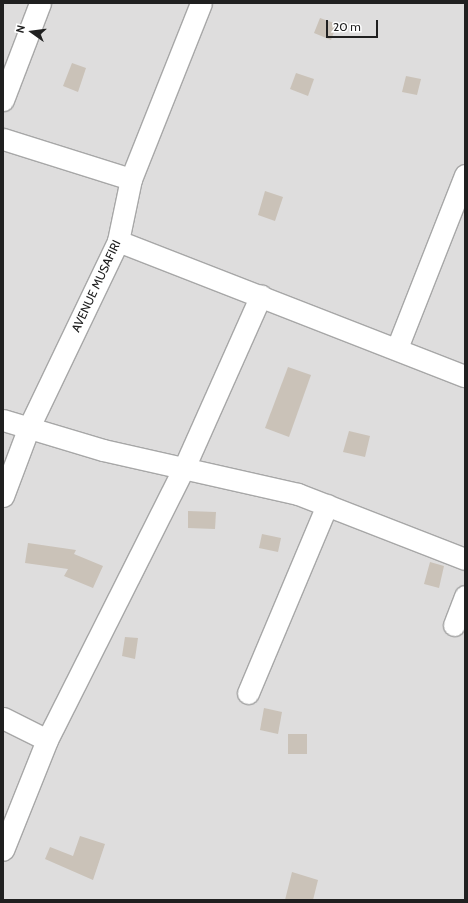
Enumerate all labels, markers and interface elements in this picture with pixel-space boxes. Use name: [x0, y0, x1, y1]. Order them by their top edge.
north arrow: [12, 12, 52, 52]
scale bar: [328, 12, 380, 38]
text: 20 m: [333, 19, 361, 34]
text: N: [13, 24, 28, 35]
street label: AVENUE MUSAFIRI: [68, 238, 124, 334]

